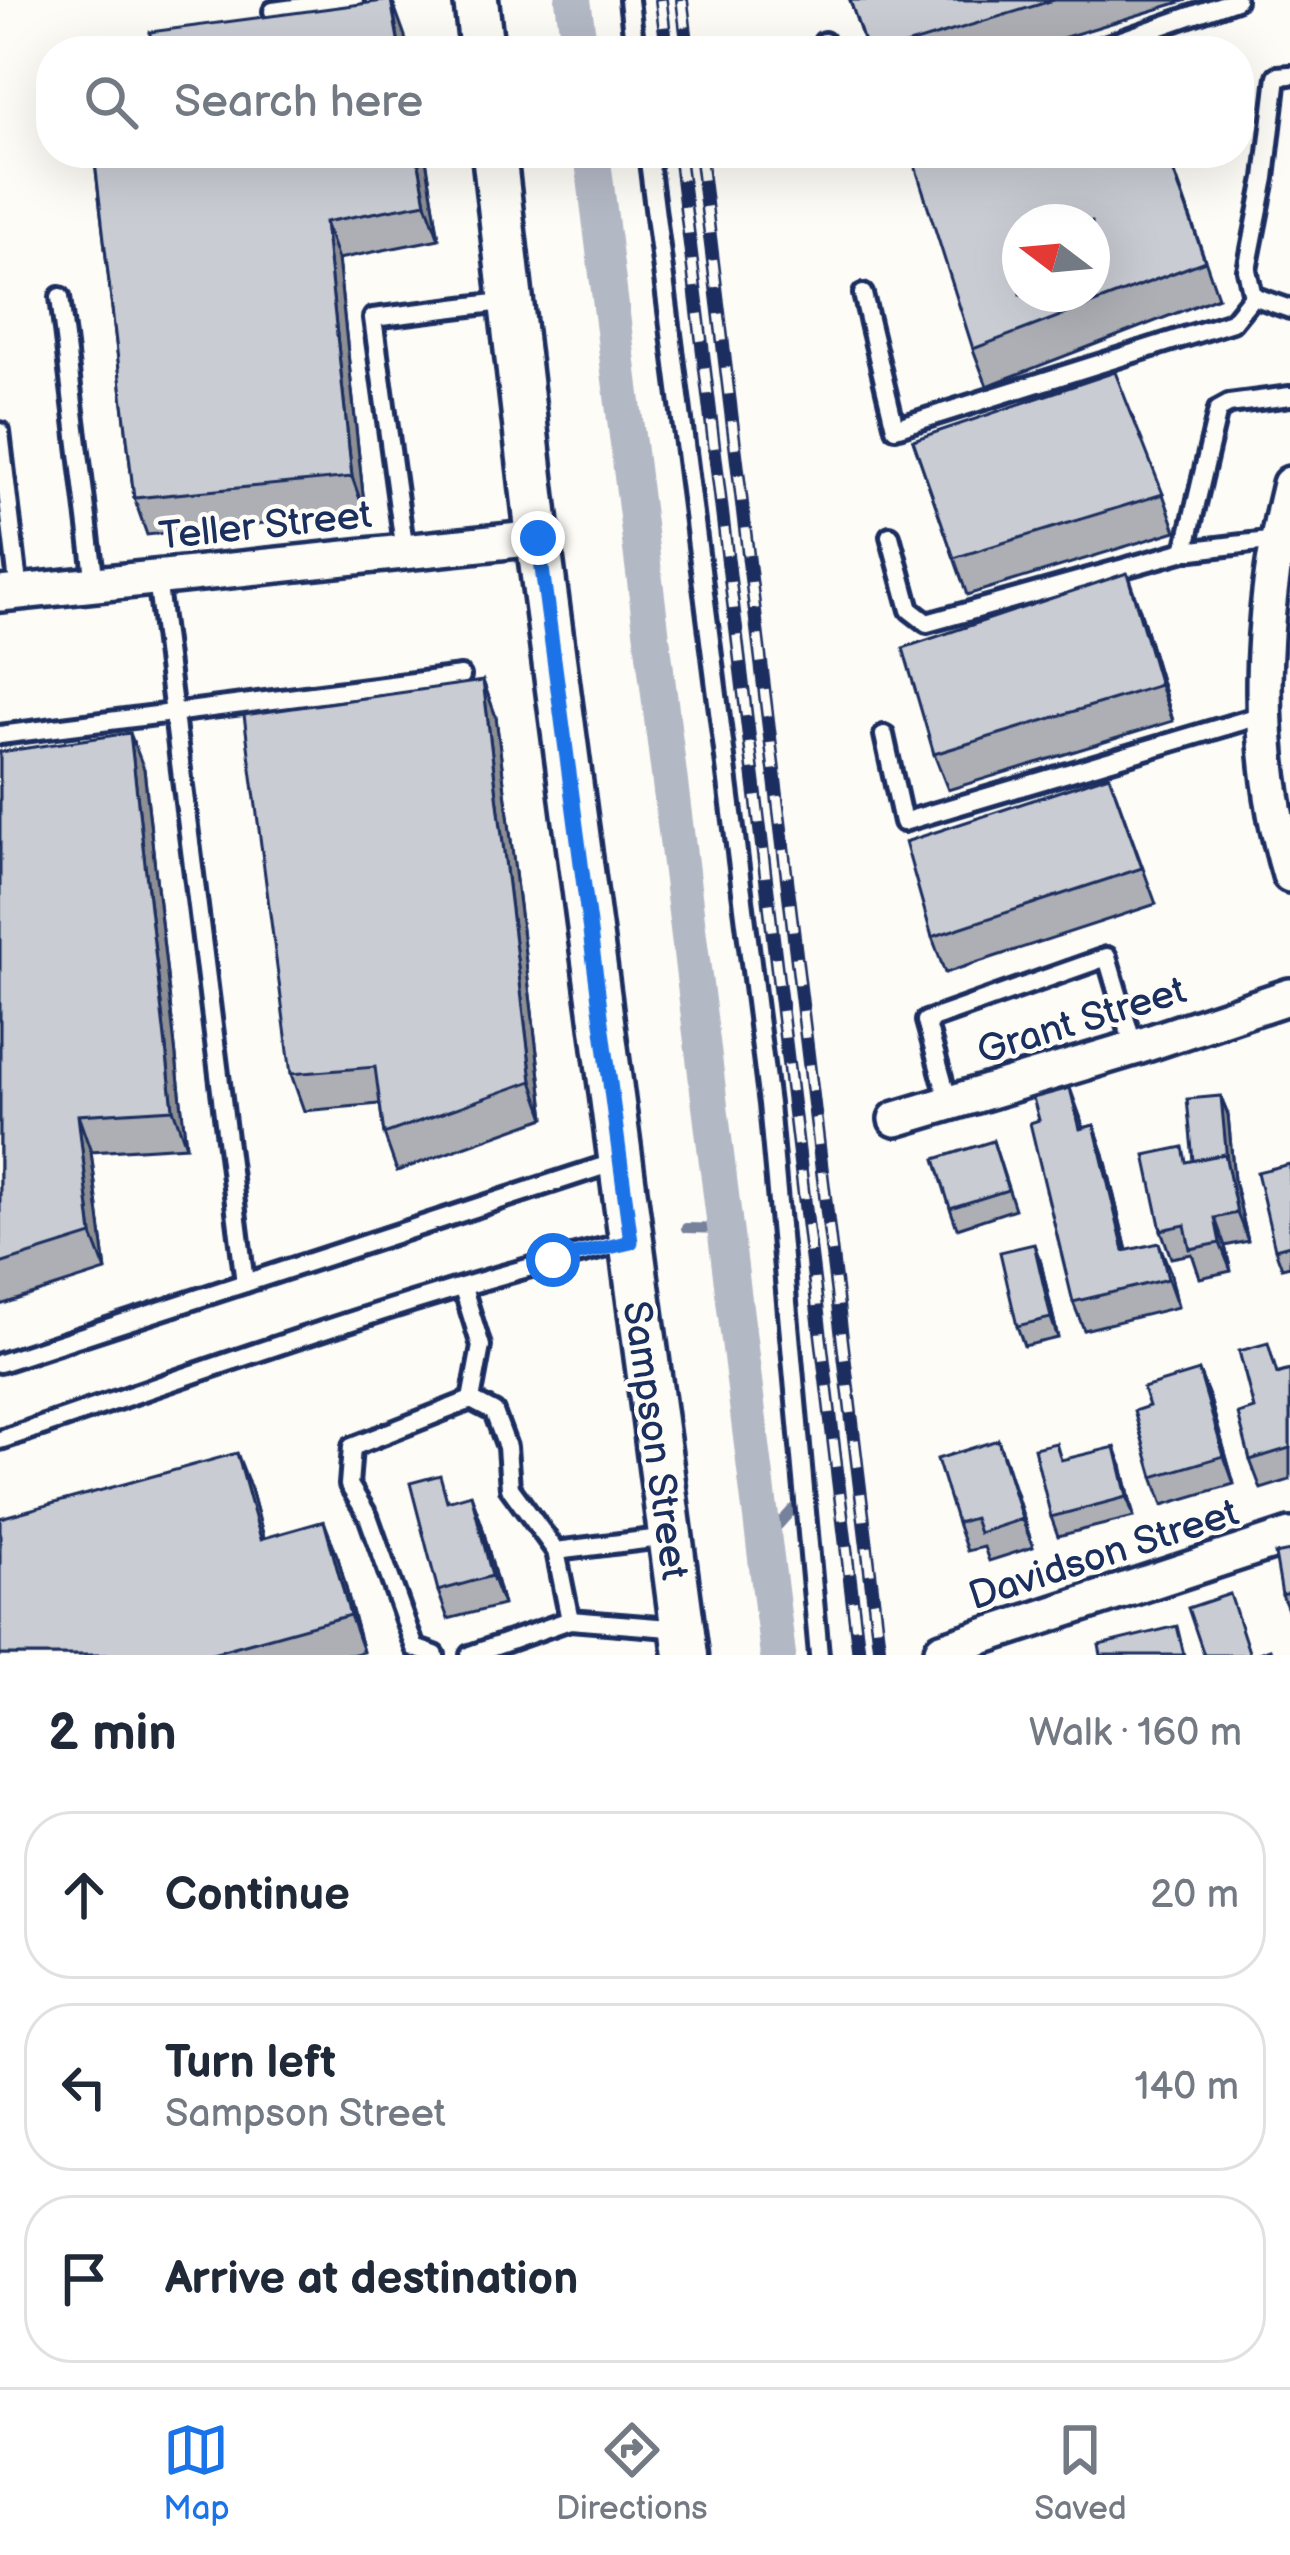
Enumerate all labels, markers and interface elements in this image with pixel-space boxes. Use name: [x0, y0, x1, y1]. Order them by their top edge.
search box: [36, 36, 1254, 168]
icon: search: [78, 69, 144, 135]
text: Search here: [174, 75, 423, 130]
north arrow: [1002, 204, 1110, 312]
street label: Teller Street: [157, 492, 374, 561]
route end: [511, 511, 565, 565]
street label: Grant Street: [972, 967, 1192, 1075]
route start: [526, 1233, 580, 1287]
street label: Sampson Street: [612, 1298, 697, 1583]
street label: Davidson Street: [963, 1490, 1244, 1621]
text: 2 min: [48, 1703, 177, 1764]
text: Walk · 160 m: [1029, 1710, 1242, 1757]
icon: ahead: [51, 1862, 117, 1928]
text: Continue: [165, 1868, 350, 1923]
text: 20 m: [1150, 1872, 1239, 1919]
text: Turn left: [165, 2036, 336, 2091]
icon: left: [51, 2054, 117, 2120]
text: 140 m: [1134, 2064, 1239, 2111]
text: Sampson Street: [165, 2091, 446, 2138]
icon: arrive: [51, 2246, 117, 2312]
text: Arrive at destination: [165, 2252, 578, 2307]
tab: Map: [163, 2417, 230, 2529]
tab: Directions: [556, 2417, 708, 2529]
tab: Saved: [1034, 2417, 1127, 2529]

